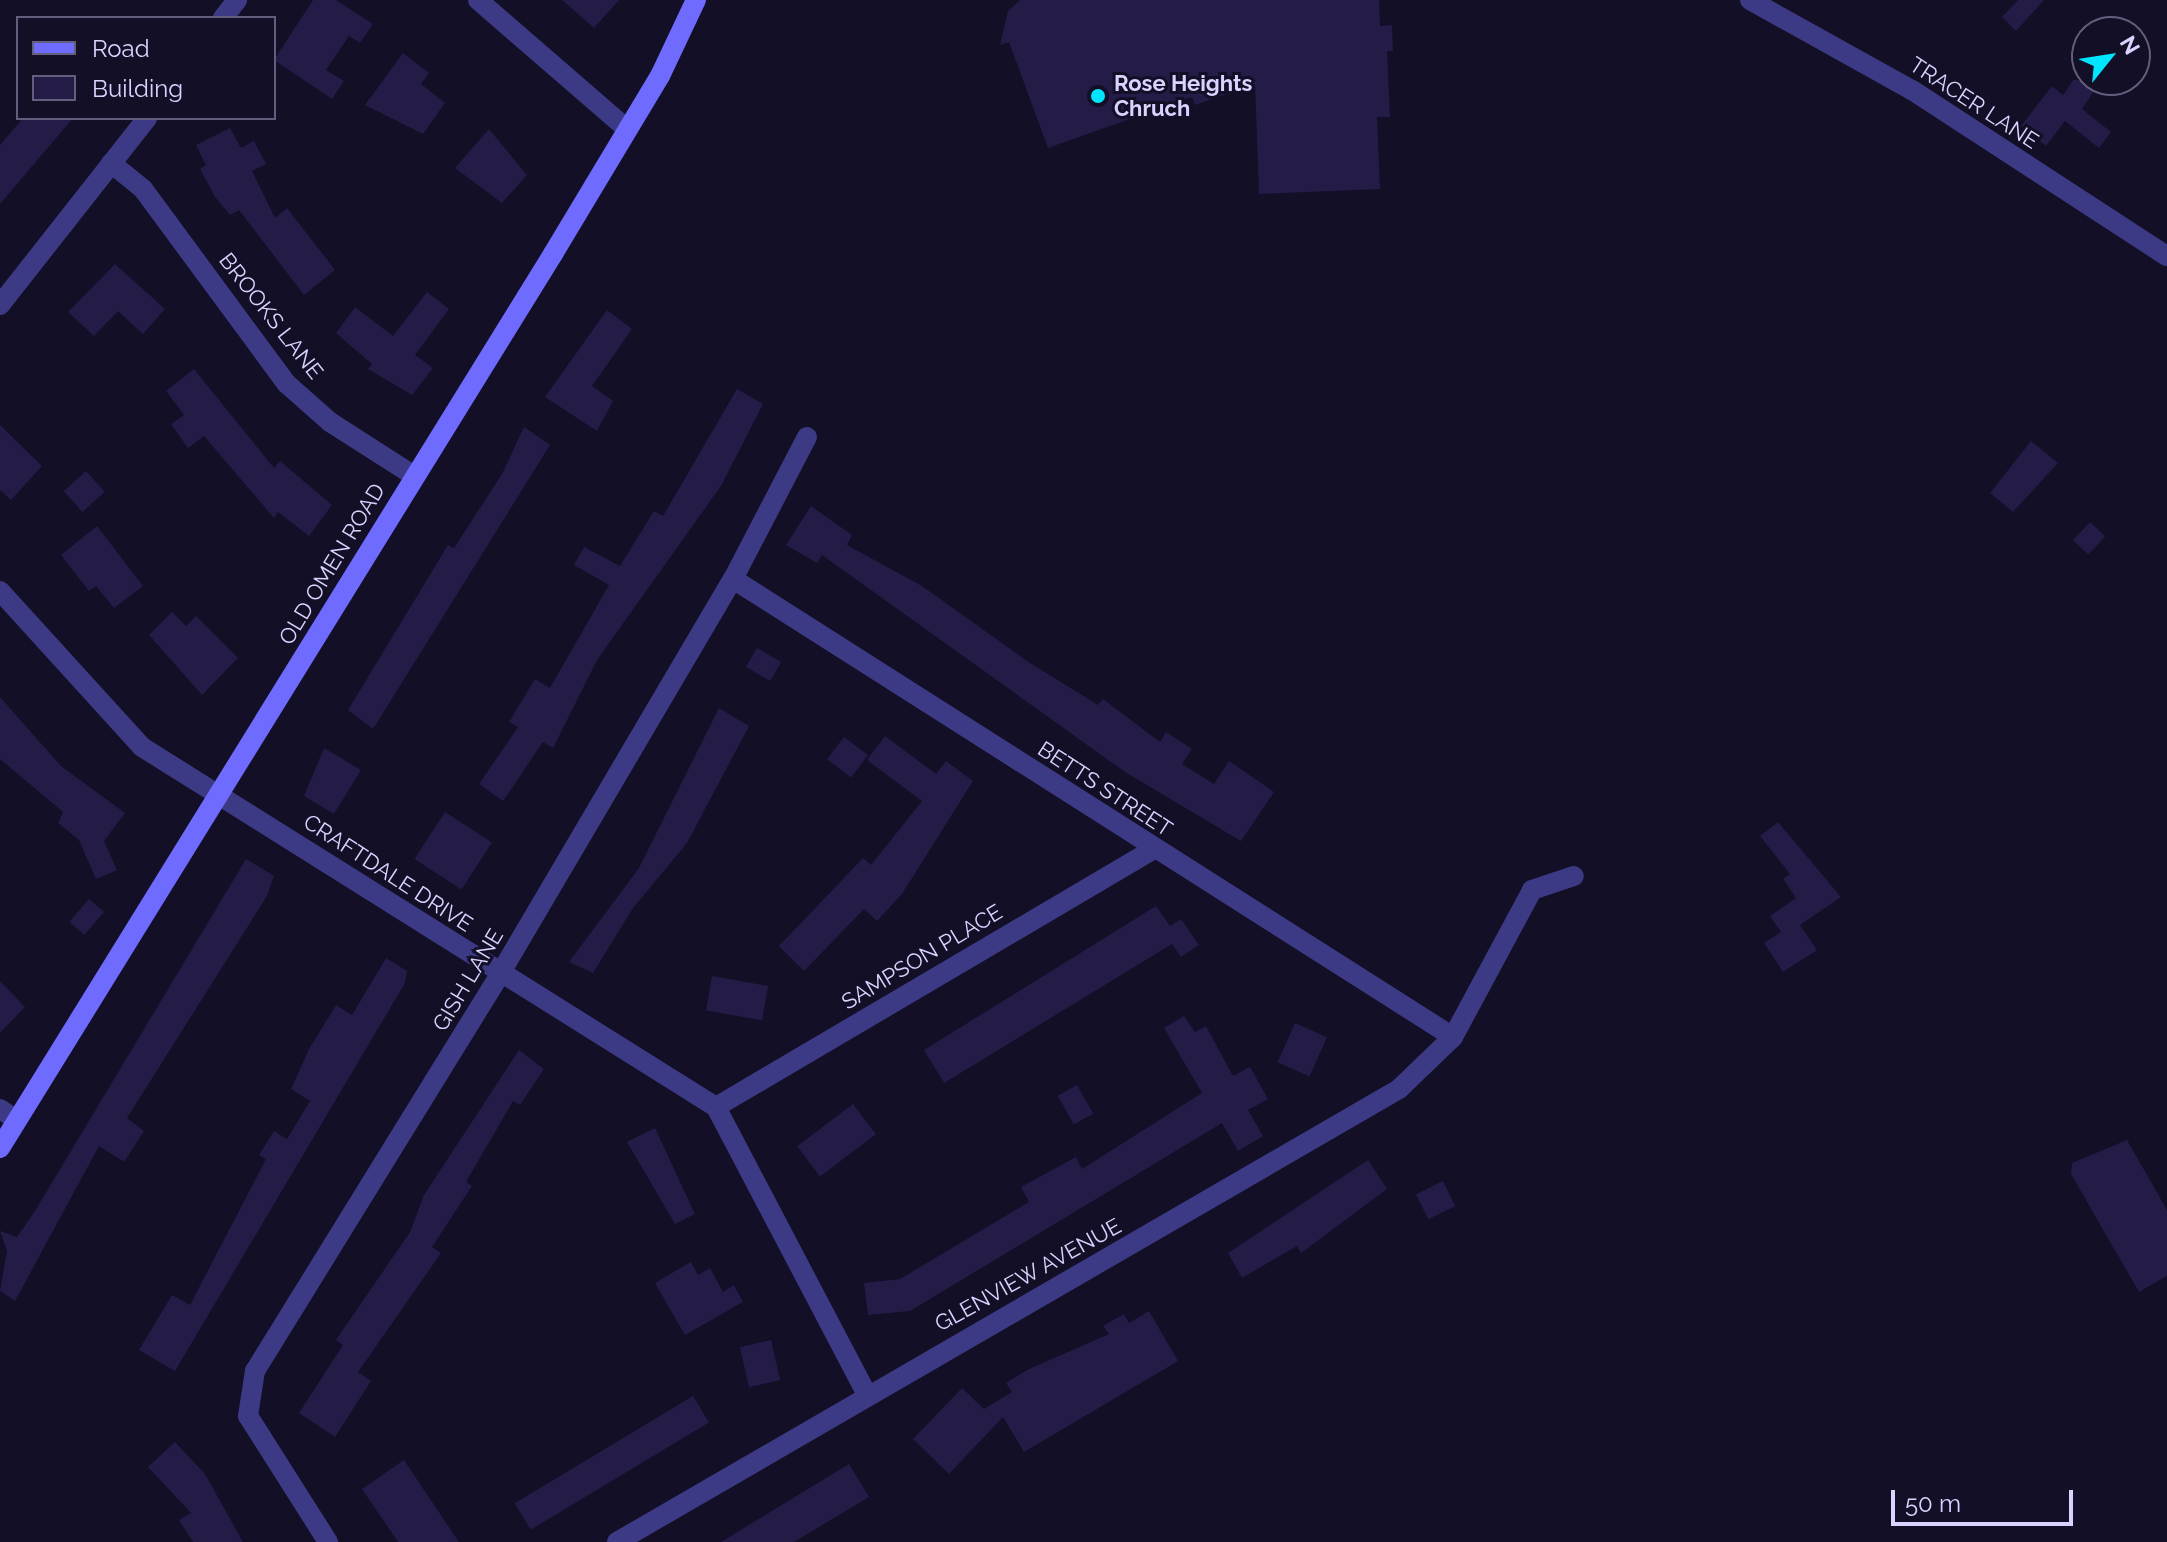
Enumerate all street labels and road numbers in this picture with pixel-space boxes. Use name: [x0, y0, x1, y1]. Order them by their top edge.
street label: TRACER LANE: [1905, 51, 2043, 155]
street label: BROOKS LANE: [213, 247, 329, 385]
street label: OLD OMEN ROAD: [273, 479, 391, 649]
street label: BETTS STREET: [1033, 736, 1177, 842]
street label: CRAFTDALE DRIVE: [298, 808, 478, 938]
street label: SAMPSON PLACE: [837, 899, 1007, 1015]
street label: GISH LANE: [427, 924, 509, 1036]
street label: GLENVIEW AVENUE: [930, 1212, 1126, 1338]

